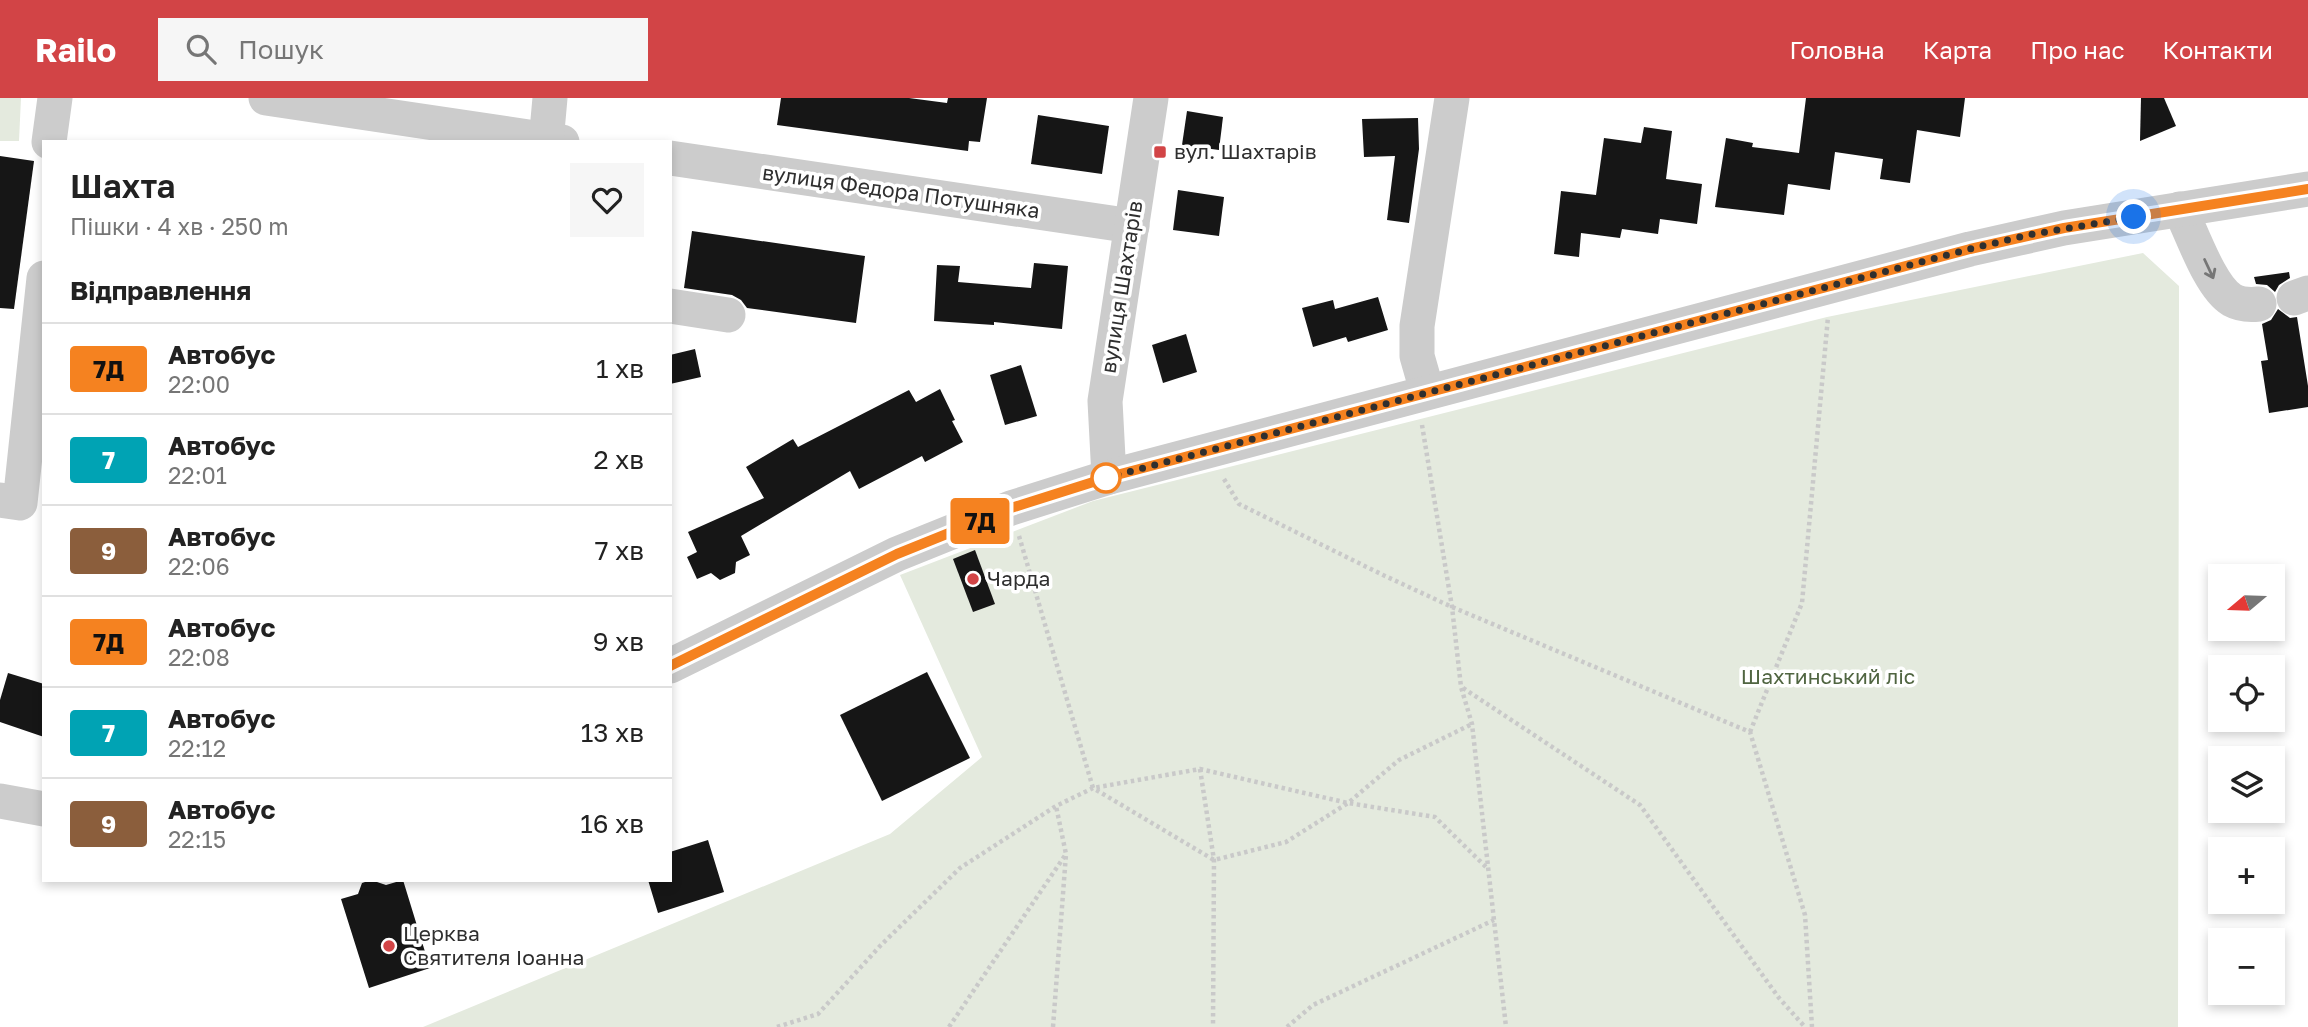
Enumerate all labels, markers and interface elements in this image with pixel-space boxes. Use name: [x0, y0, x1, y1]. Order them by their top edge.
search box: [158, 18, 648, 81]
text: Railo: [35, 30, 116, 69]
icon: search: [182, 30, 220, 68]
text: Пошук: [238, 34, 324, 65]
text: Головна: [1789, 35, 1885, 64]
text: Карта: [1923, 35, 1992, 64]
text: Про нас: [2030, 35, 2125, 64]
text: Контакти: [2163, 35, 2273, 64]
place label: вул. Шахтарів: [1174, 138, 1317, 164]
marker: вул. Шахтарів: [1152, 144, 1168, 160]
street label: вулиця Федора Потушняка: [761, 159, 1042, 223]
button: heart: [570, 163, 644, 237]
text: Шахта: [70, 166, 176, 205]
street label: вулиця Шахтарів: [1095, 199, 1147, 375]
your location: [2116, 199, 2151, 234]
text: Пішки · 4 хв · 250 m: [70, 212, 289, 240]
one-way arrow: [2203, 258, 2216, 279]
text: Відправлення: [70, 275, 251, 306]
text: Автобус: [168, 339, 275, 370]
text: 1 хв: [596, 353, 644, 384]
text: 7Д: [93, 354, 124, 383]
text: 22:00: [168, 370, 230, 398]
text: Автобус: [168, 430, 275, 461]
text: 2 хв: [593, 444, 644, 475]
text: 7: [102, 445, 115, 474]
text: 22:01: [168, 461, 227, 489]
unlabelled marker: [1091, 463, 1121, 493]
line badge: 7Д: [948, 498, 1012, 544]
text: 7Д: [964, 506, 996, 535]
text: Автобус: [168, 521, 275, 552]
text: 7 хв: [595, 535, 644, 566]
text: 9: [101, 536, 116, 565]
text: 22:06: [168, 552, 230, 580]
north arrow: [2208, 564, 2286, 640]
map controls: [2208, 564, 2285, 1005]
place label: Чарда: [987, 565, 1050, 591]
marker: Чарда: [965, 571, 981, 587]
text: Автобус: [168, 612, 275, 643]
text: 9 хв: [593, 626, 644, 657]
text: 7Д: [93, 627, 124, 656]
text: 22:08: [168, 643, 230, 671]
button: locate: [2208, 655, 2285, 732]
park label: Шахтинський ліс: [1741, 663, 1915, 689]
text: Автобус: [168, 703, 275, 734]
text: 13 хв: [581, 717, 644, 748]
text: 7: [102, 718, 115, 747]
text: 22:12: [168, 734, 226, 762]
button: layers: [2208, 746, 2285, 823]
text: Автобус: [168, 794, 275, 825]
text: 16 хв: [580, 808, 644, 839]
text: 9: [101, 809, 116, 838]
text: 22:15: [168, 825, 226, 853]
button: +: [2208, 837, 2285, 914]
place label: Церква Святителя Іоанна: [403, 920, 584, 970]
button: −: [2208, 928, 2285, 1005]
marker: Церква Святителя Іоанна: [381, 938, 397, 954]

